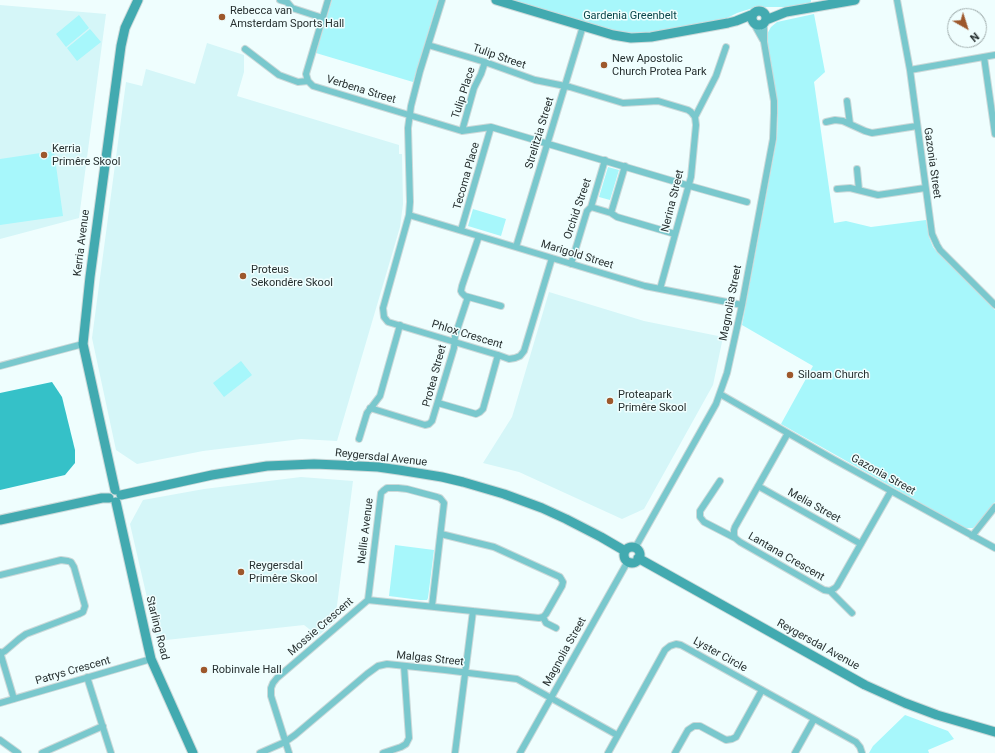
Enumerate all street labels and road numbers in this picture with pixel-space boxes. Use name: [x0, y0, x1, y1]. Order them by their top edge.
street label: Tulip Street: [471, 42, 527, 72]
street label: Tulip Place: [449, 65, 479, 121]
street label: Verbena Street: [325, 73, 397, 107]
street label: Strelitzia Street: [523, 95, 557, 171]
street label: Gazonia Street: [920, 127, 944, 199]
street label: Tecoma Place: [451, 141, 483, 211]
street label: Nerina Street: [659, 168, 687, 234]
street label: Orchid Street: [561, 177, 595, 241]
street label: Kerria Avenue: [71, 209, 93, 277]
street label: Marigold Street: [539, 238, 615, 272]
street label: Magnolia Street: [717, 264, 745, 342]
street label: Phlox Crescent: [430, 318, 504, 352]
street label: Protea Street: [420, 343, 450, 409]
street label: Reygersdal Avenue: [334, 447, 428, 469]
street label: Gazonia Street: [848, 452, 918, 498]
street label: Melia Street: [785, 486, 843, 526]
street label: Nellie Avenue: [355, 497, 377, 565]
street label: Lantana Crescent: [745, 530, 827, 584]
street label: Starling Road: [143, 595, 171, 661]
street label: Mossie Crescent: [286, 595, 356, 659]
street label: Magnolia Street: [541, 615, 589, 689]
street label: Reygersdal Avenue: [774, 617, 862, 673]
street label: Lyster Circle: [691, 635, 749, 675]
street label: Malgas Street: [396, 649, 464, 669]
street label: Patrys Crescent: [34, 654, 112, 688]

